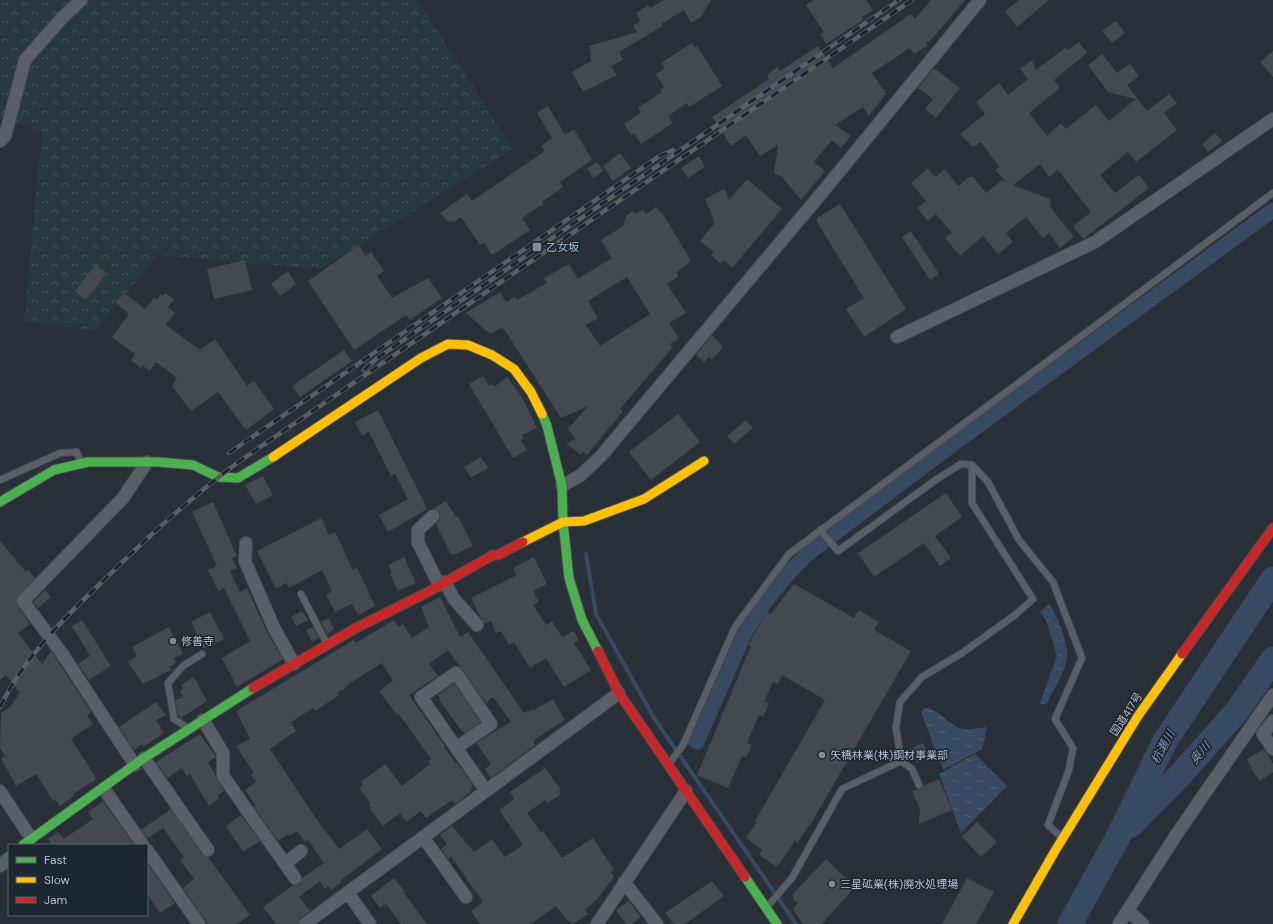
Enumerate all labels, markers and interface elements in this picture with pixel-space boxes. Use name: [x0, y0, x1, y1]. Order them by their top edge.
place label: 乙女坂: [546, 240, 579, 254]
marker: 乙女坂: [531, 241, 543, 253]
place label: 修善寺: [181, 634, 214, 648]
marker: 修善寺: [168, 636, 178, 646]
street label: 国道417号: [1107, 690, 1145, 738]
water label: 杭瀬川: [1147, 726, 1180, 767]
water label: 奥川: [1186, 737, 1215, 767]
place label: 矢橋林業(株)鋼材事業部: [830, 748, 948, 762]
marker: 矢橋林業(株)鋼材事業部: [817, 750, 827, 760]
legend: [8, 844, 148, 916]
text: Fast: [44, 852, 67, 868]
text: Slow: [44, 872, 70, 888]
place label: 三星砿業(株)廃水処理場: [840, 877, 958, 891]
marker: 三星砿業(株)廃水処理場: [827, 879, 837, 889]
text: Jam: [44, 892, 67, 908]

